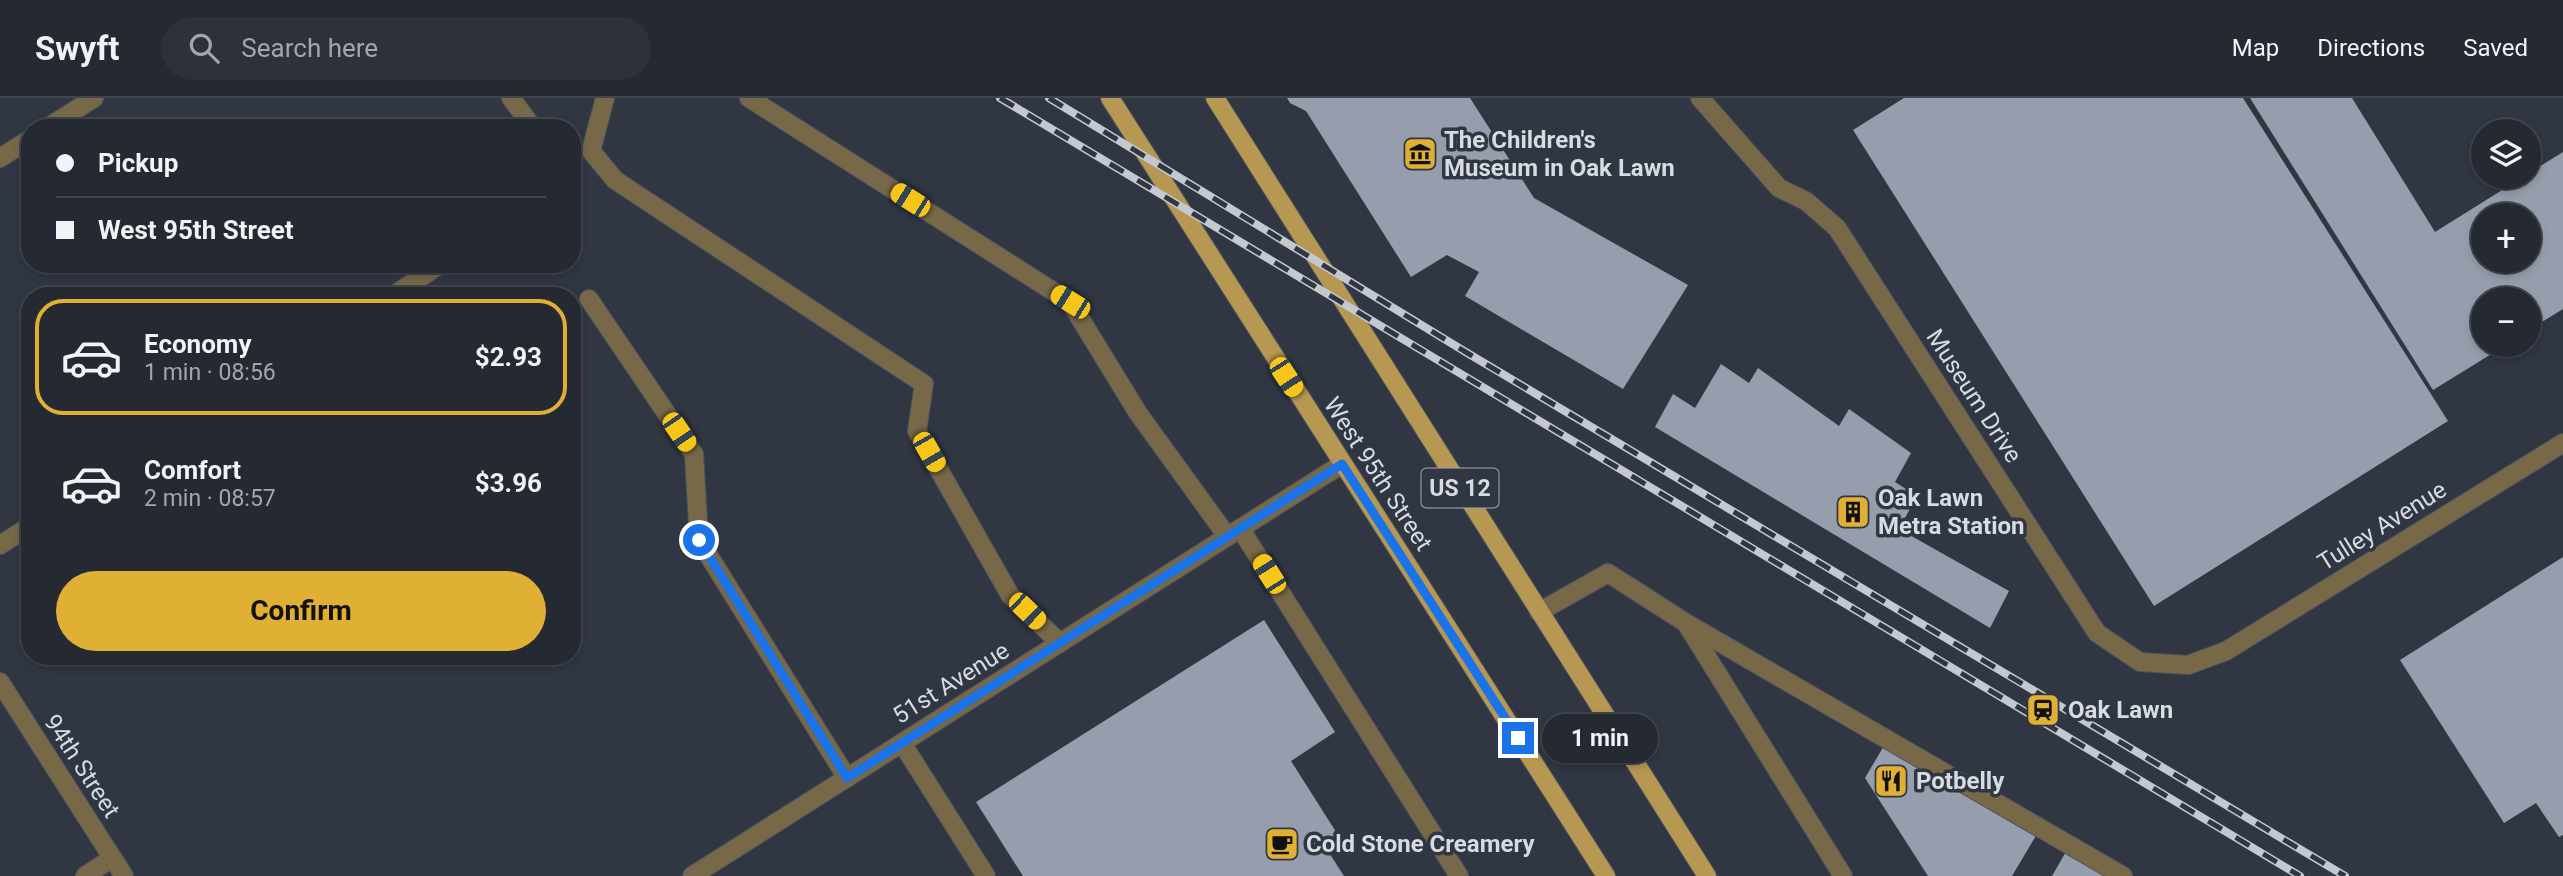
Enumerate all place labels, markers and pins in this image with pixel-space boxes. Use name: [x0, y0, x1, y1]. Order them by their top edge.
place label: The Children's Museum in Oak Lawn: [1444, 126, 1675, 182]
museum icon: The Children's Museum in Oak Lawn: [1401, 135, 1439, 173]
place label: Oak Lawn Metra Station: [1878, 484, 2025, 540]
building icon: Oak Lawn Metra Station: [1834, 493, 1872, 531]
station icon: Oak Lawn: [2024, 691, 2062, 729]
place label: Oak Lawn: [2068, 696, 2173, 724]
restaurant icon: Potbelly: [1872, 762, 1910, 800]
place label: Potbelly: [1916, 767, 2005, 795]
cafe icon: Cold Stone Creamery: [1263, 825, 1301, 863]
place label: Cold Stone Creamery: [1306, 830, 1535, 858]

